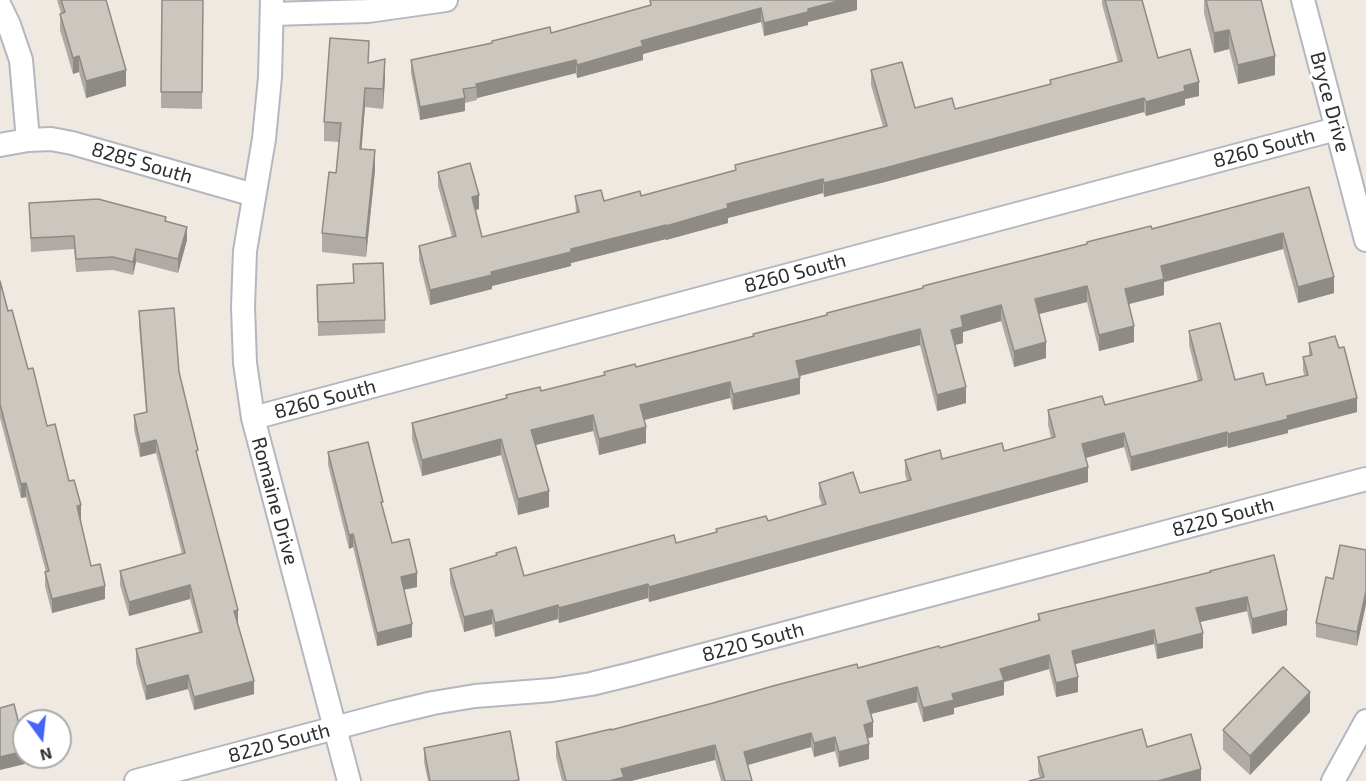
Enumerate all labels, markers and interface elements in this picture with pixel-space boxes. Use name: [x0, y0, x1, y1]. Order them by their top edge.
street label: Bryce Drive: [1305, 49, 1355, 155]
street label: 8260 South: [1210, 123, 1318, 173]
street label: 8285 South: [89, 137, 195, 189]
street label: 8260 South: [741, 248, 849, 298]
street label: 8260 South: [271, 374, 379, 424]
street label: Romaine Drive: [246, 434, 304, 568]
street label: 8220 South: [1169, 492, 1277, 542]
street label: 8220 South: [699, 617, 807, 667]
north arrow: [12, 709, 72, 769]
street label: 8220 South: [225, 718, 333, 768]
text: N: [38, 744, 54, 766]

